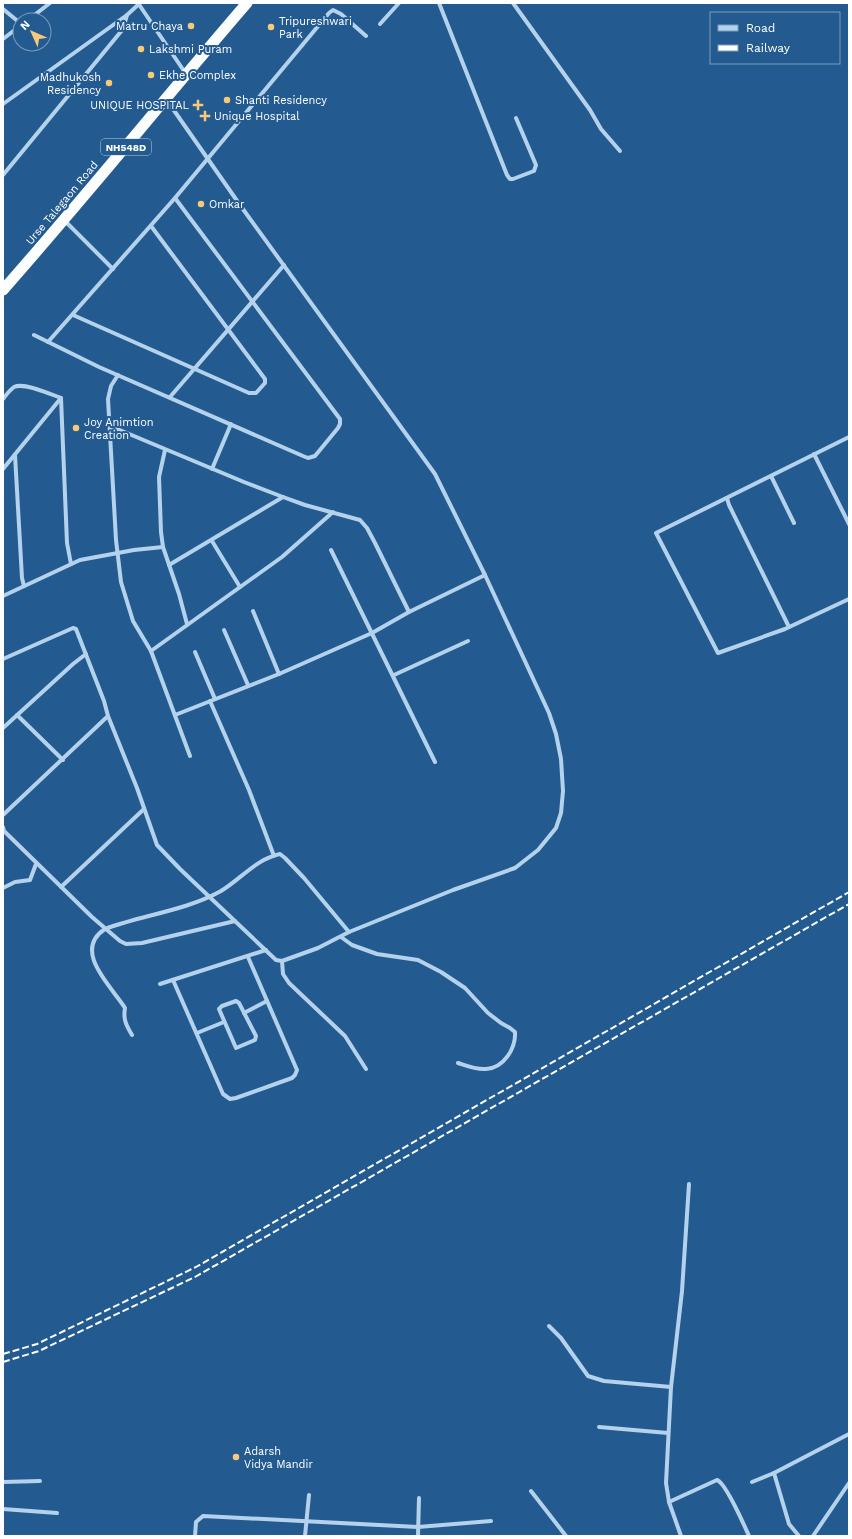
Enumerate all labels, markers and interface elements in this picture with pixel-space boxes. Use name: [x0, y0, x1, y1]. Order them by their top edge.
north arrow: [12, 12, 52, 52]
legend: [710, 12, 840, 64]
place label: Tripureshwari Park: [279, 15, 352, 41]
text: N: [18, 18, 33, 33]
place label: Matru Chaya: [116, 20, 183, 33]
marker: Matru Chaya: [186, 21, 196, 31]
text: Road: [746, 21, 775, 35]
marker: Tripureshwari Park: [266, 22, 276, 32]
text: Railway: [746, 41, 791, 55]
place label: Lakshmi Puram: [149, 43, 232, 56]
marker: Lakshmi Puram: [136, 44, 146, 54]
place label: Ekhe Complex: [159, 69, 236, 82]
marker: Ekhe Complex: [146, 70, 156, 80]
place label: Madhukosh Residency: [40, 71, 101, 97]
marker: Madhukosh Residency: [104, 78, 114, 88]
place label: Shanti Residency: [235, 94, 327, 107]
marker: Shanti Residency: [222, 95, 232, 105]
place label: UNIQUE HOSPITAL: [90, 99, 189, 112]
marker: UNIQUE HOSPITAL: [192, 99, 204, 111]
marker: Unique Hospital: [199, 110, 211, 122]
place label: Unique Hospital: [214, 110, 300, 123]
road number: NH548D: [101, 139, 151, 155]
street label: Urse Talegaon Road: [23, 159, 101, 247]
place label: Omkar: [209, 198, 245, 211]
marker: Omkar: [196, 199, 206, 209]
place label: Joy Animtion Creation: [84, 416, 154, 442]
marker: Joy Animtion Creation: [71, 423, 81, 433]
place label: Adarsh Vidya Mandir: [244, 1445, 313, 1471]
marker: Adarsh Vidya Mandir: [231, 1452, 241, 1462]

